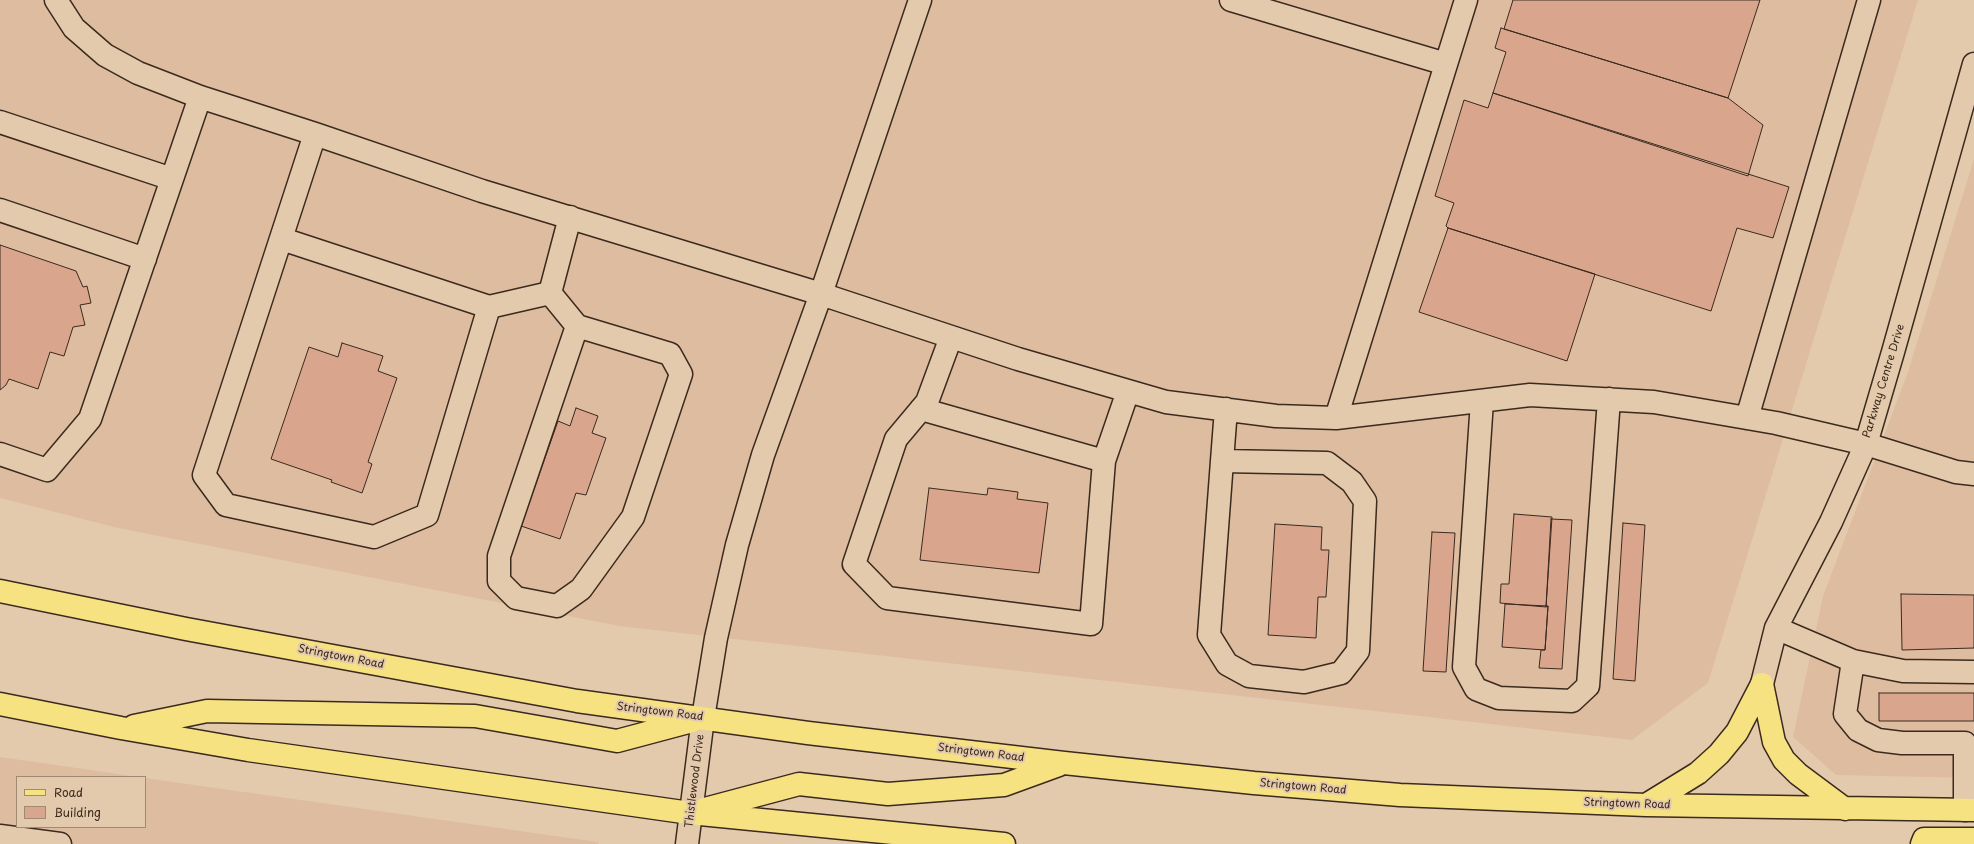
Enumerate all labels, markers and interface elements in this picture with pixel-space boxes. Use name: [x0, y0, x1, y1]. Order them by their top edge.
street label: Parkway Centre Drive: [1860, 323, 1908, 439]
street label: Stringtown Road: [297, 642, 385, 672]
street label: Stringtown Road: [616, 700, 704, 724]
street label: Thistlewood Drive: [683, 733, 707, 829]
street label: Stringtown Road: [937, 741, 1025, 765]
legend: [16, 776, 146, 828]
street label: Stringtown Road: [1259, 777, 1347, 797]
text: Road: [54, 783, 83, 801]
street label: Stringtown Road: [1583, 796, 1671, 812]
text: Building: [54, 803, 101, 821]

